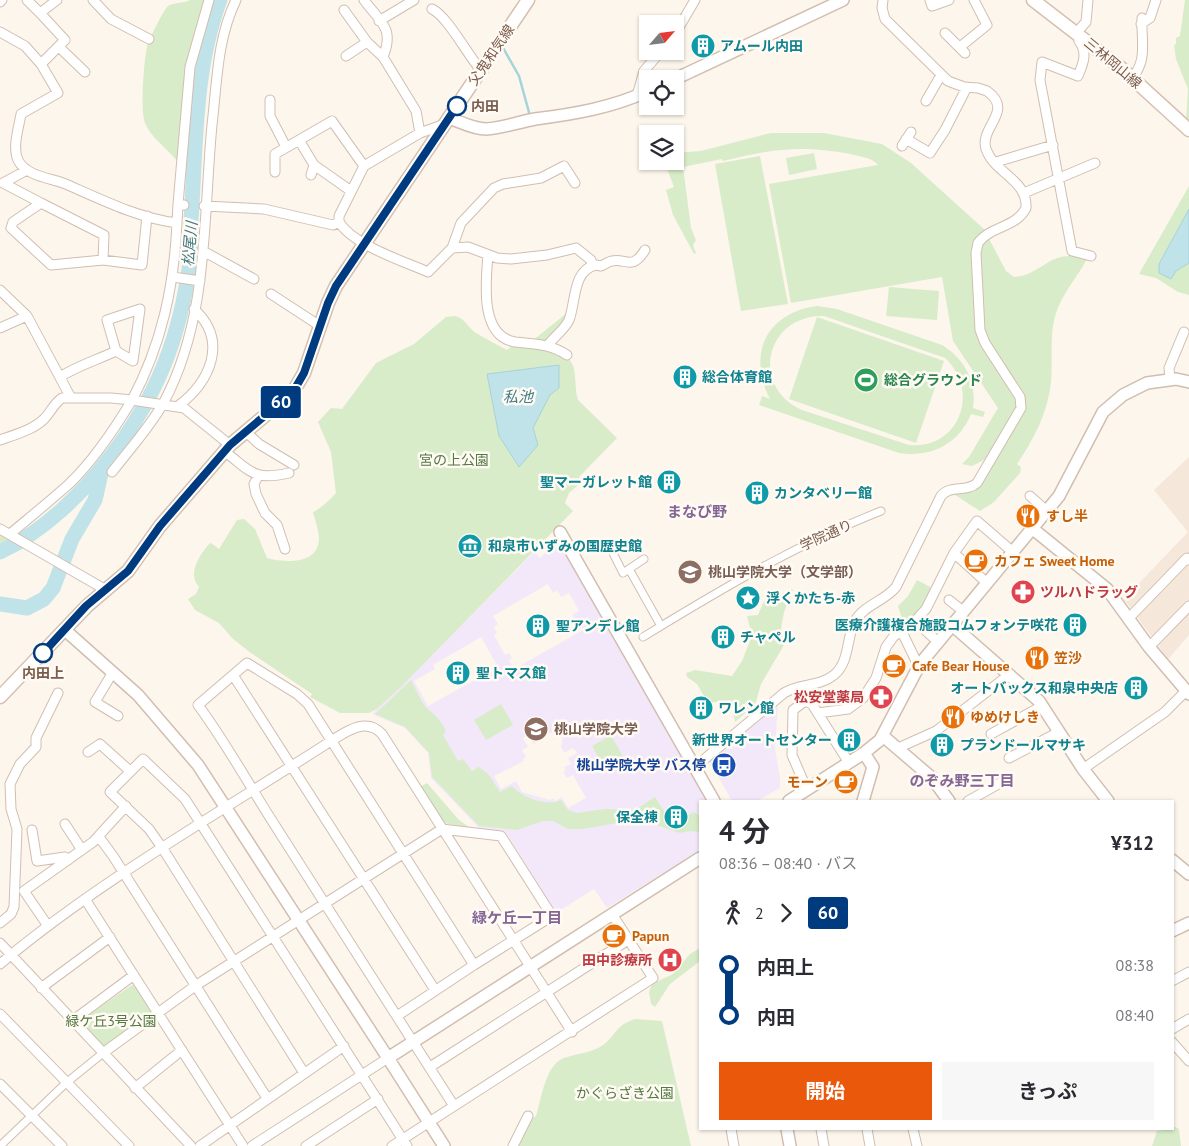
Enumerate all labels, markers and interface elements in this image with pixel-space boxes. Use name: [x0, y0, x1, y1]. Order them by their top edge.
north arrow: [639, 15, 684, 60]
map controls: [639, 15, 684, 170]
street label: 父鬼和気線: [464, 21, 518, 89]
building icon: アムール内田: [690, 33, 716, 59]
street label: 三林岡山線: [1080, 34, 1146, 92]
place label: アムール内田: [720, 37, 803, 55]
button: locate: [639, 70, 684, 115]
marker: 内田: [447, 96, 467, 116]
place label: 内田: [471, 97, 499, 115]
button: layers: [639, 125, 684, 170]
water label: 松尾川: [178, 219, 201, 267]
building icon: 総合体育館: [672, 364, 698, 390]
sports icon: 総合グラウンド: [853, 367, 879, 393]
place label: 総合体育館: [702, 368, 772, 386]
place label: 総合グラウンド: [884, 371, 982, 389]
line badge: 60: [258, 386, 304, 418]
water label: 私池: [503, 387, 535, 406]
text: 60: [271, 390, 291, 413]
park label: 宮の上公園: [419, 451, 489, 469]
building icon: 聖マーガレット館: [656, 469, 682, 495]
place label: 聖マーガレット館: [540, 473, 652, 491]
building icon: カンタベリー館: [744, 480, 770, 506]
place label: カンタベリー館: [774, 484, 872, 502]
district label: まなび野: [667, 502, 727, 521]
restaurant icon: すし半: [1015, 503, 1041, 529]
place label: すし半: [1046, 507, 1088, 525]
street label: 学院通り: [797, 515, 855, 555]
museum icon: 和泉市いずみの国歴史館: [457, 533, 483, 559]
place label: 和泉市いずみの国歴史館: [488, 537, 642, 555]
cafe icon: カフェ Sweet Home: [963, 548, 989, 574]
place label: カフェ Sweet Home: [994, 552, 1115, 570]
school or university icon: 桃山学院大学（文学部）: [677, 559, 703, 585]
place label: 桃山学院大学（文学部）: [708, 563, 862, 581]
pharmacy icon: ツルハドラッグ: [1010, 579, 1036, 605]
place label: ツルハドラッグ: [1040, 583, 1138, 601]
place icon: 浮くかたち-赤: [735, 585, 761, 611]
place label: 浮くかたち-赤: [766, 589, 855, 607]
building icon: 医療介護複合施設コムフォンテ咲花: [1062, 612, 1088, 638]
building icon: 聖アンデレ館: [525, 613, 551, 639]
place label: 医療介護複合施設コムフォンテ咲花: [835, 616, 1058, 634]
place label: 聖アンデレ館: [556, 617, 639, 635]
building icon: チャペル: [710, 624, 736, 650]
place label: チャペル: [740, 628, 796, 646]
marker: 内田上: [33, 643, 53, 663]
restaurant icon: 笠沙: [1024, 645, 1050, 671]
place label: 笠沙: [1054, 649, 1082, 667]
cafe icon: Cafe Bear House: [881, 653, 907, 679]
place label: Cafe Bear House: [912, 657, 1010, 675]
building icon: 聖トマス館: [445, 660, 471, 686]
place label: 内田上: [22, 664, 64, 682]
place label: 聖トマス館: [476, 664, 546, 682]
building icon: オートバックス和泉中央店: [1123, 675, 1149, 701]
place label: オートバックス和泉中央店: [950, 679, 1118, 697]
pharmacy icon: 松安堂薬局: [868, 684, 894, 710]
place label: 松安堂薬局: [794, 688, 864, 706]
building icon: ワレン館: [688, 695, 714, 721]
place label: ワレン館: [718, 699, 774, 717]
restaurant icon: ゆめけしき: [940, 704, 966, 730]
place label: ゆめけしき: [970, 708, 1040, 726]
school or university icon: 桃山学院大学: [523, 716, 549, 742]
place label: 桃山学院大学: [554, 720, 638, 738]
building icon: 新世界オートセンター: [836, 727, 862, 753]
place label: 新世界オートセンター: [692, 731, 832, 749]
building icon: プランドールマサキ: [929, 732, 955, 758]
place label: プランドールマサキ: [960, 736, 1086, 754]
bus stop icon: 桃山学院大学 バス停: [711, 752, 737, 778]
place label: 桃山学院大学 バス停: [576, 756, 706, 774]
cafe icon: モーン: [833, 769, 859, 795]
district label: のぞみ野三丁目: [909, 771, 1015, 790]
place label: モーン: [787, 773, 828, 791]
building icon: 保全棟: [663, 804, 689, 830]
place label: 保全棟: [616, 808, 658, 826]
text: 4 分: [719, 812, 770, 849]
text: ¥312: [1111, 831, 1154, 855]
text: 08:36 – 08:40 · バス: [719, 853, 857, 873]
icon: walk: [719, 899, 747, 927]
icon: forward: [772, 899, 800, 927]
text: 60: [818, 901, 838, 924]
text: 2: [755, 903, 764, 923]
district label: 緑ケ丘一丁目: [472, 908, 562, 927]
cafe icon: Papun: [601, 923, 627, 949]
place label: Papun: [632, 927, 669, 945]
hospital icon: 田中診療所: [657, 947, 683, 973]
place label: 田中診療所: [582, 951, 652, 969]
text: 内田上: [757, 955, 814, 979]
text: 08:38: [1116, 955, 1154, 975]
text: 内田: [757, 1005, 795, 1029]
text: 08:40: [1116, 1005, 1154, 1025]
park label: 緑ケ丘3号公園: [65, 1012, 157, 1030]
button: 開始: [719, 1062, 932, 1120]
button: きっぷ: [942, 1062, 1154, 1120]
park label: かぐらざき公園: [576, 1084, 674, 1102]

